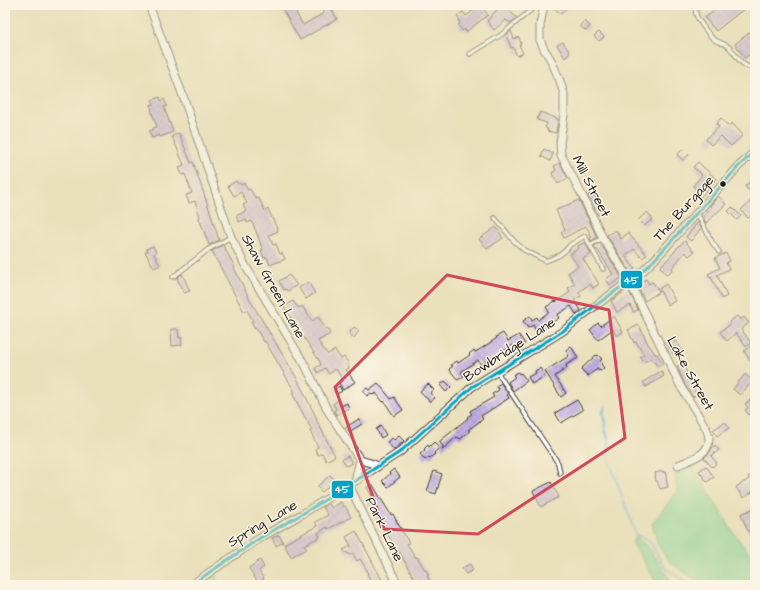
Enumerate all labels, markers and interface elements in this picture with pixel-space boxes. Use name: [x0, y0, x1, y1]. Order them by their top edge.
street label: Mill Street: [567, 152, 615, 221]
street label: The Burgage: [649, 171, 719, 246]
unlabelled marker: [718, 179, 728, 189]
street label: Shaw Green Lane: [236, 231, 310, 343]
line badge: 45: [620, 270, 643, 289]
text: 45: [623, 273, 639, 288]
street label: Bowbridge Lane: [460, 312, 560, 387]
street label: Lake Street: [662, 333, 719, 414]
line badge: 45: [331, 480, 354, 499]
text: 45: [334, 482, 350, 497]
street label: Park Lane: [360, 494, 408, 565]
street label: Spring Lane: [224, 495, 301, 552]

